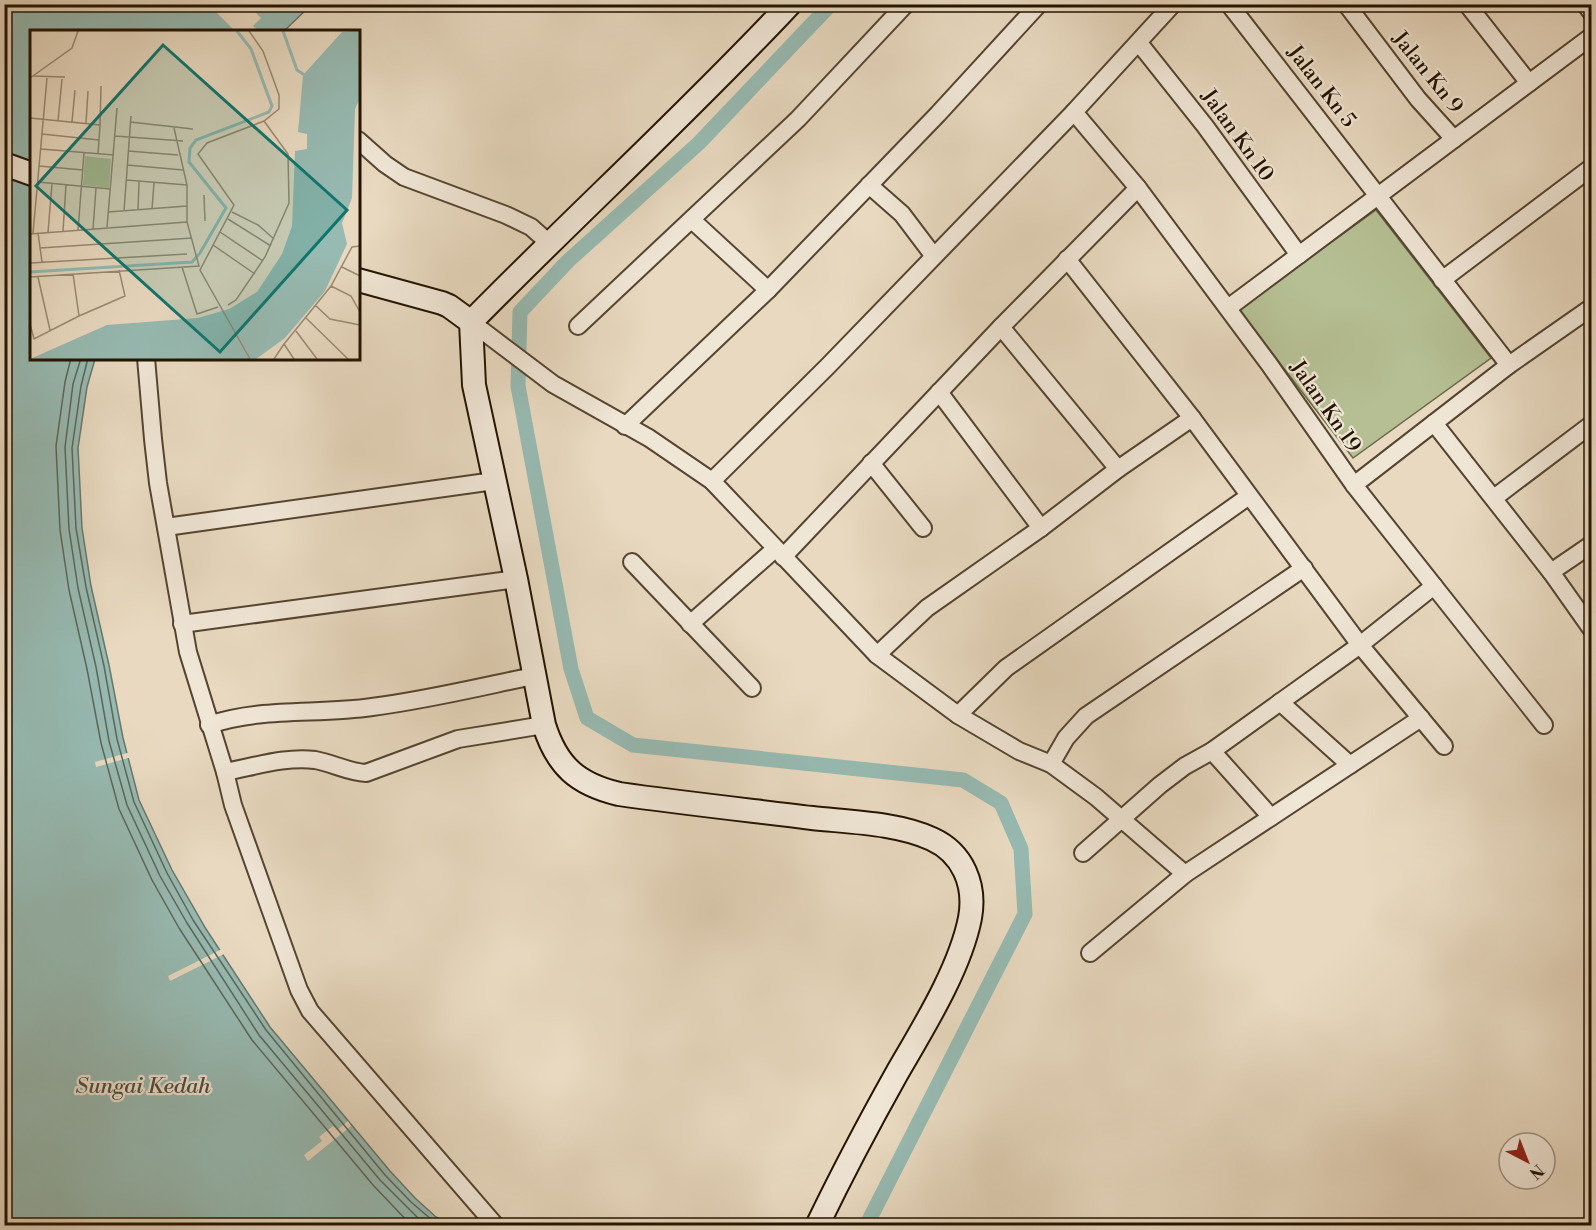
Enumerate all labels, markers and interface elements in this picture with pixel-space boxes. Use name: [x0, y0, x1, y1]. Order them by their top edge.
street label: Jalan Kn 9: [1386, 26, 1468, 119]
inset map: [30, 30, 360, 360]
street label: Jalan Kn 5: [1281, 40, 1361, 133]
street label: Jalan Kn 10: [1194, 84, 1279, 187]
street label: Jalan Kn 19: [1283, 355, 1366, 458]
water label: Sungai Kedah: [76, 1073, 211, 1100]
north arrow: [1497, 1131, 1557, 1191]
text: N: [1525, 1160, 1548, 1183]

